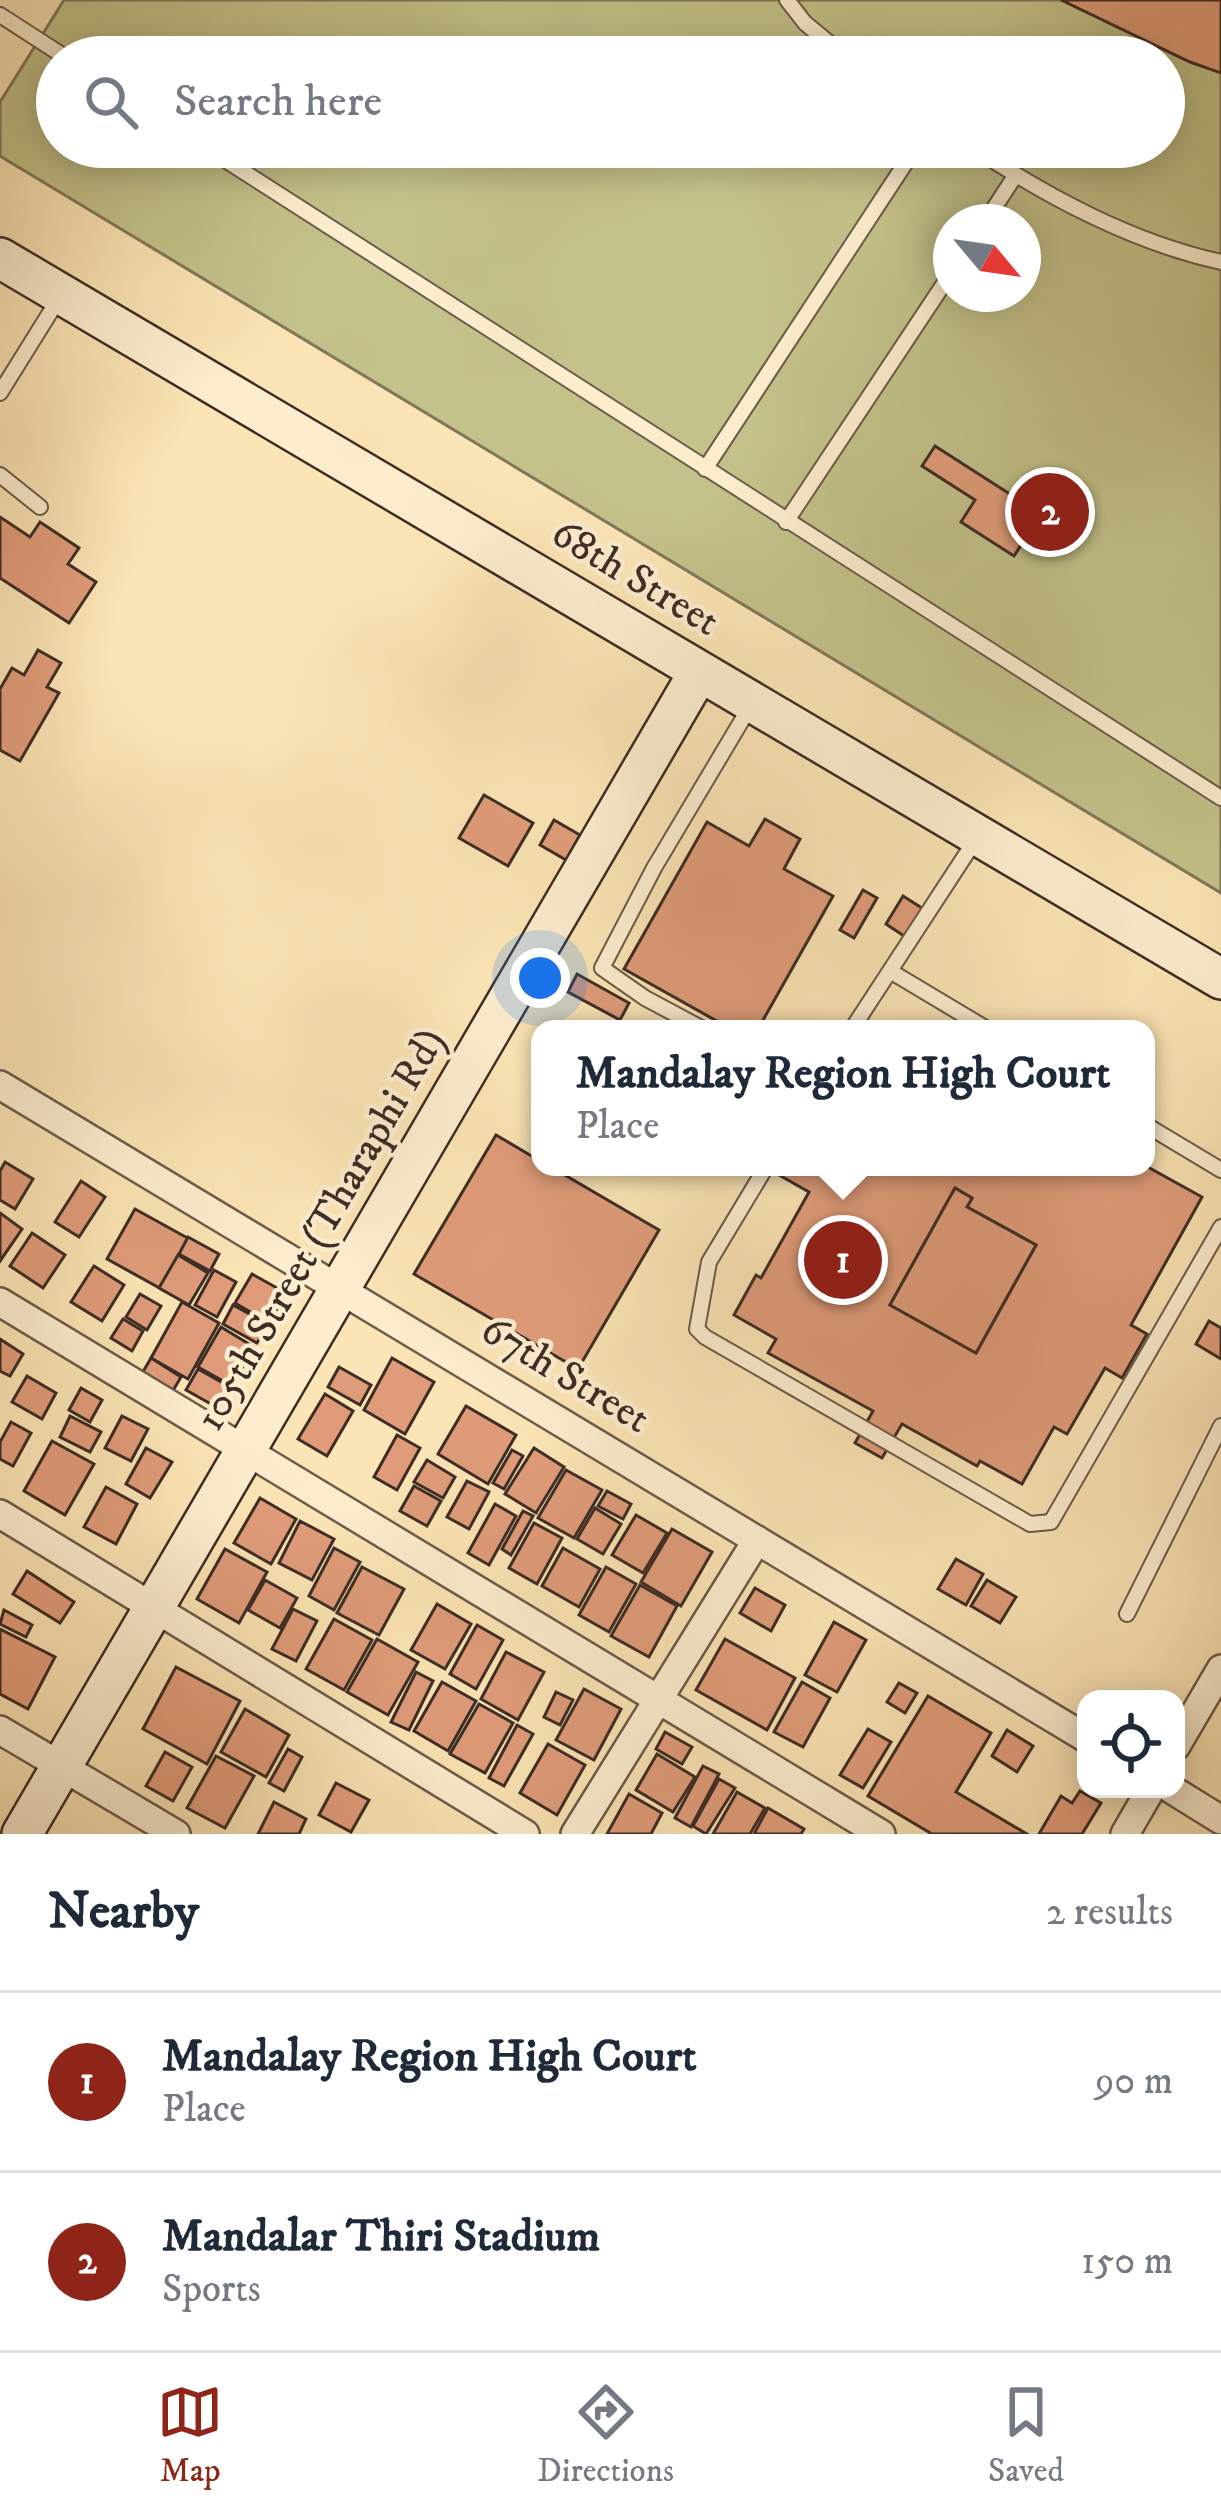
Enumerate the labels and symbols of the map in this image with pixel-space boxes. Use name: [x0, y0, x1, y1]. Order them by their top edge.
north arrow: [933, 204, 1041, 312]
pin: 2: [1011, 467, 1089, 557]
street label: 68th Street: [542, 508, 728, 648]
your location: [510, 948, 570, 1008]
street label: 105th Street (Tharaphi Rd): [184, 1019, 458, 1441]
pin: 1: [804, 1215, 882, 1305]
street label: 67th Street: [471, 1304, 659, 1446]

